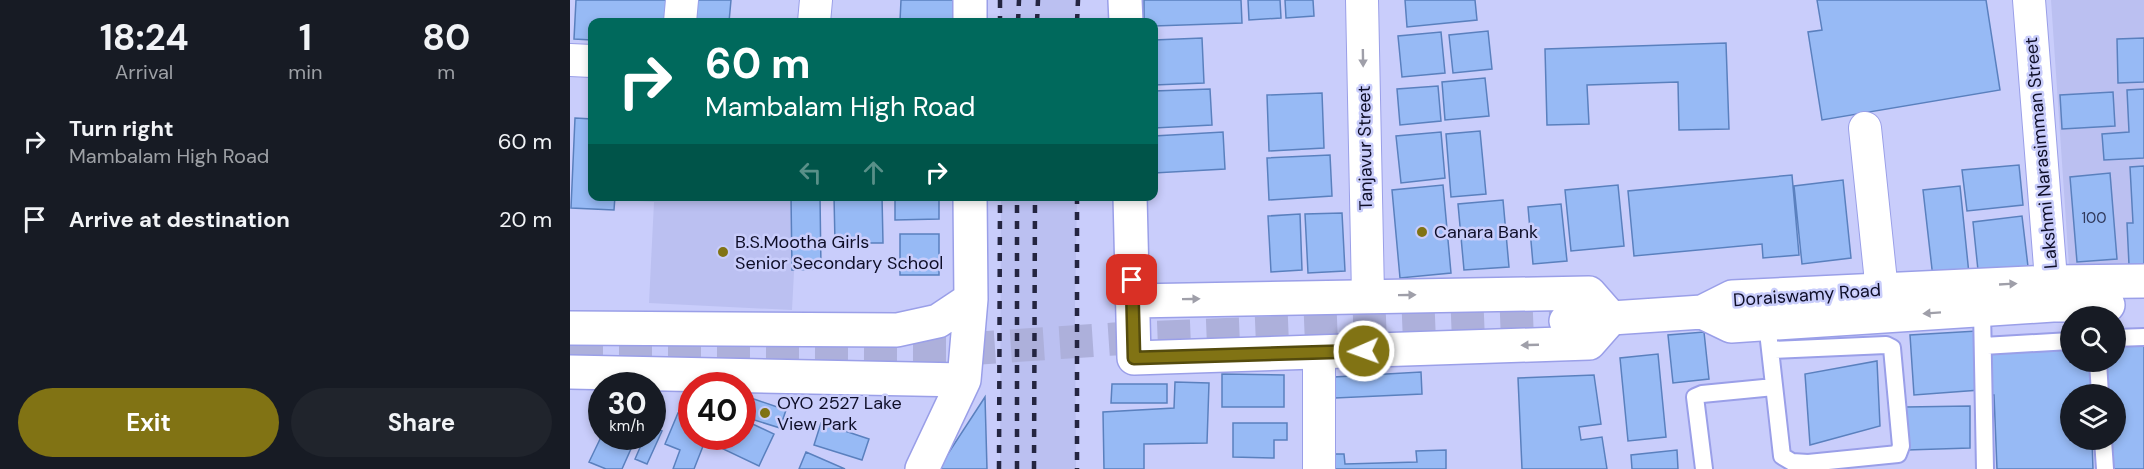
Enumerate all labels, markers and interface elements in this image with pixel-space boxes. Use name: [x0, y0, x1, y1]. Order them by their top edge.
text: 18:24: [100, 14, 189, 61]
text: 1: [299, 14, 312, 61]
text: 80: [422, 14, 470, 61]
text: 60 m: [705, 36, 811, 91]
street label: Lakshmi Narasimman Street: [2019, 36, 2063, 270]
icon: right: [606, 42, 684, 120]
one-way arrow: [1359, 49, 1368, 68]
text: Arrival: [115, 59, 173, 85]
text: min: [288, 59, 322, 85]
text: m: [437, 59, 455, 85]
street label: Tanjavur Street: [1352, 85, 1378, 211]
text: Mambalam High Road: [705, 89, 976, 124]
text: Turn right: [69, 114, 174, 143]
icon: right: [18, 125, 51, 158]
text: 60 m: [498, 127, 552, 156]
text: Mambalam High Road: [69, 143, 269, 169]
icon: left: [794, 156, 827, 189]
icon: ahead: [857, 156, 890, 189]
icon: right: [920, 156, 953, 189]
icon: arrive: [18, 203, 51, 236]
text: Arrive at destination: [69, 205, 290, 234]
text: 20 m: [499, 205, 552, 234]
house number: 100: [2081, 208, 2107, 228]
place label: Canara Bank: [1434, 220, 1538, 244]
marker: Canara Bank: [1415, 225, 1429, 239]
place label: B.S.Mootha Girls Senior Secondary School: [735, 230, 943, 275]
marker: B.S.Mootha Girls Senior Secondary School: [716, 245, 730, 259]
pin: [1106, 254, 1157, 305]
icon: arrive: [1115, 263, 1148, 296]
street label: Doraiswamy Road: [1732, 278, 1882, 312]
one-way arrow: [1999, 280, 2018, 289]
one-way arrow: [1397, 290, 1416, 300]
one-way arrow: [1181, 295, 1200, 304]
map controls: [2060, 306, 2126, 450]
button: search: [2060, 306, 2126, 372]
one-way arrow: [1922, 308, 1941, 318]
position arrow: [1332, 319, 1396, 383]
one-way arrow: [1521, 340, 1540, 349]
speed limit sign: 40: [678, 372, 756, 450]
text: 30: [607, 384, 647, 423]
button: layers: [2060, 384, 2126, 450]
button: Exit: [18, 388, 279, 457]
button: Share: [291, 388, 552, 457]
place label: OYO 2527 Lake View Park: [777, 391, 902, 436]
marker: OYO 2527 Lake View Park: [758, 406, 772, 420]
text: km/h: [609, 416, 645, 436]

